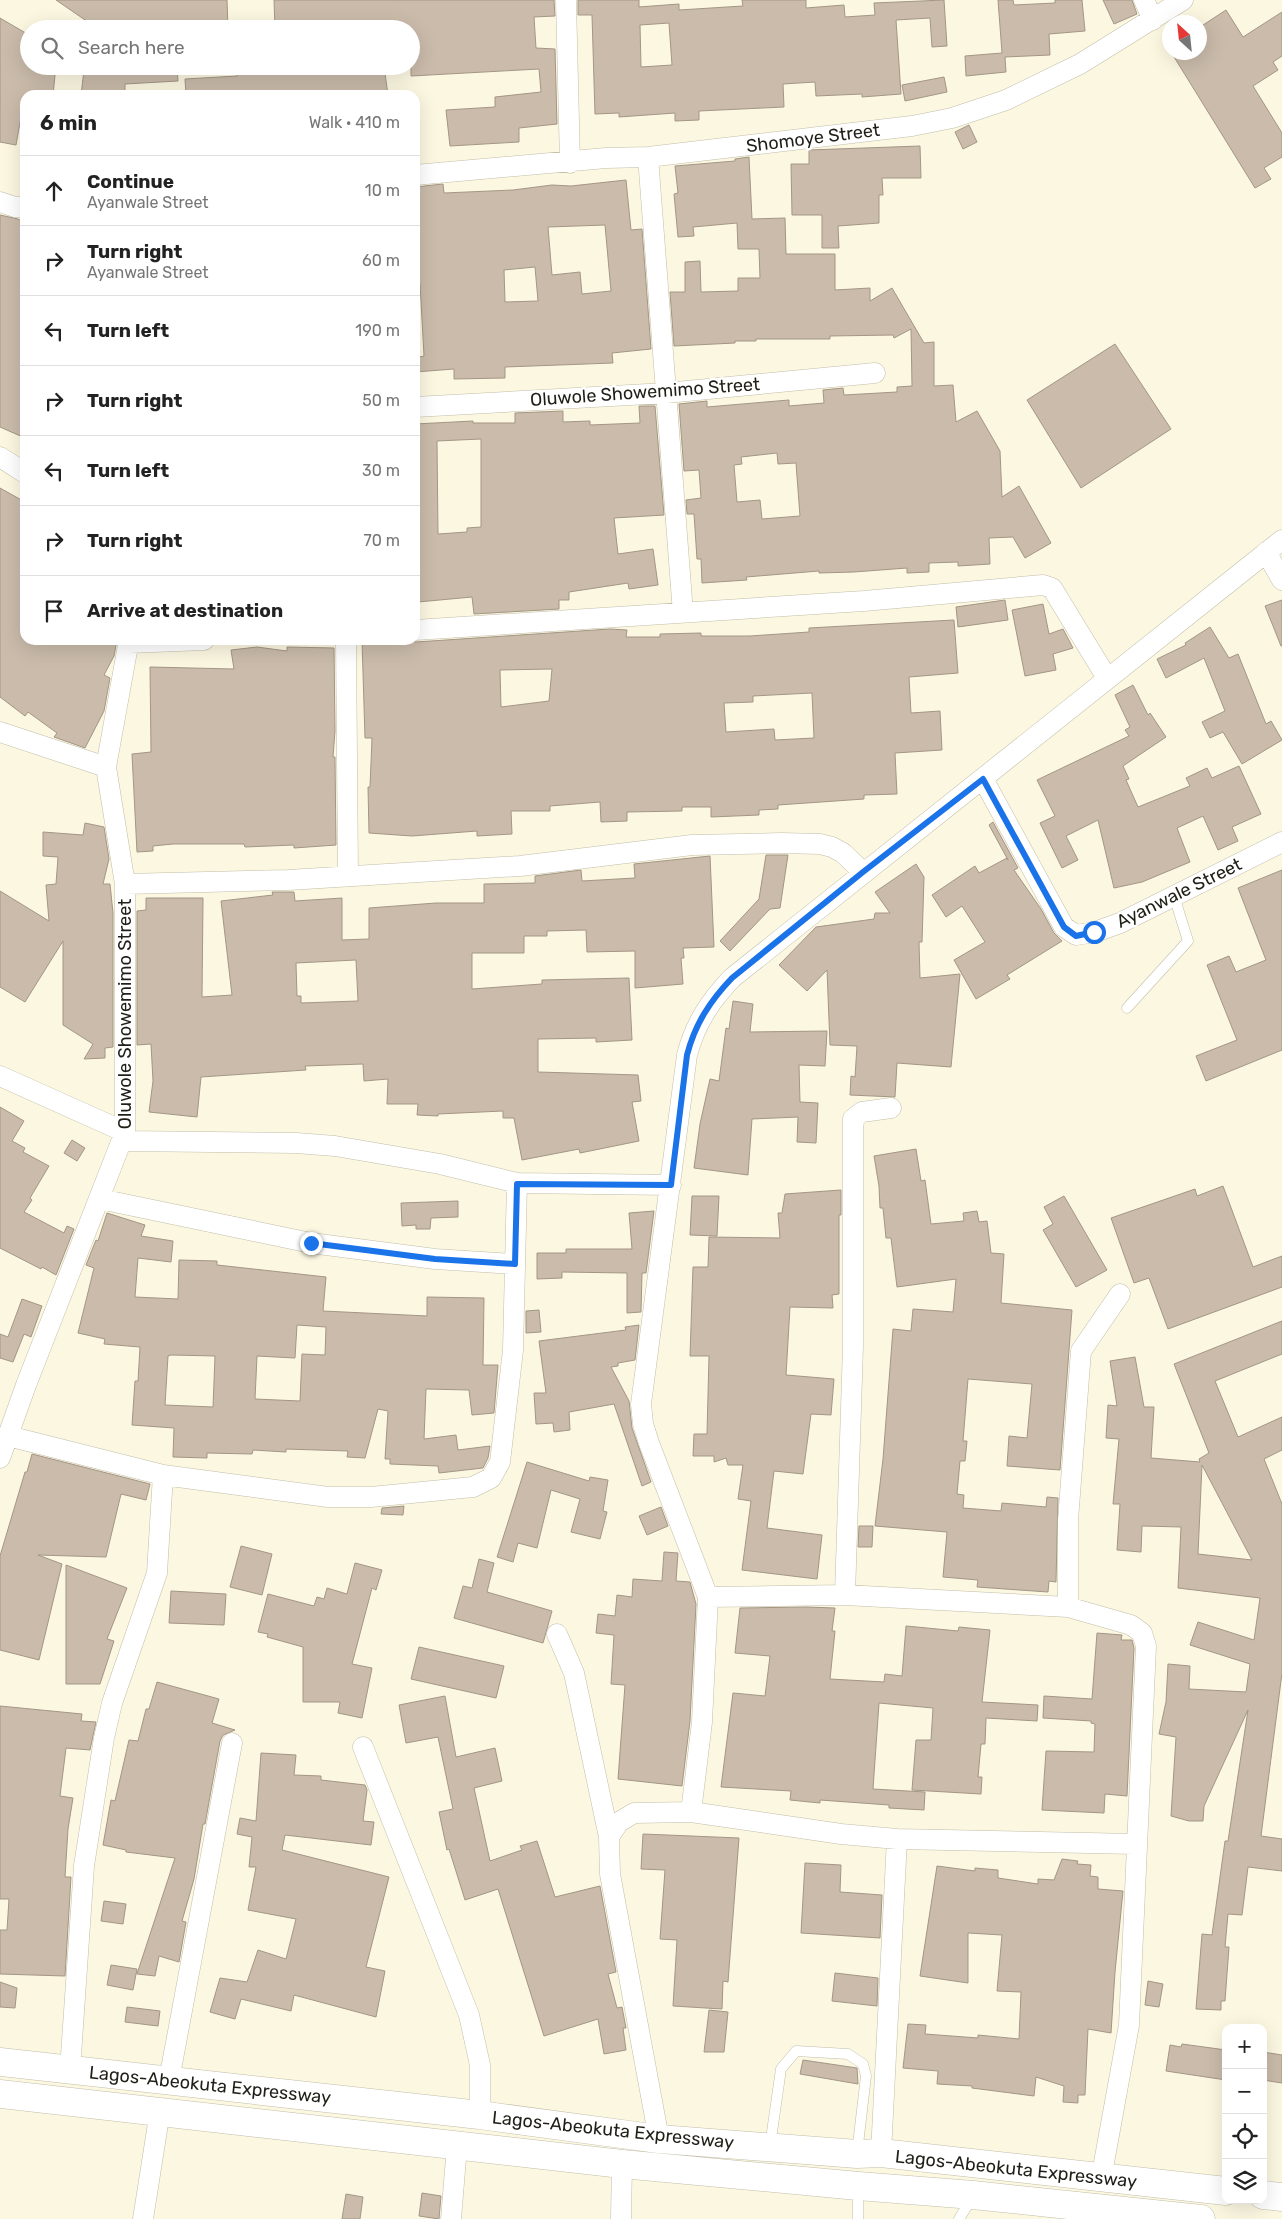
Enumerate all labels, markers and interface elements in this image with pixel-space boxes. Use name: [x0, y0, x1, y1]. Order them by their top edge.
north arrow: [1162, 15, 1207, 60]
search box: [20, 20, 420, 75]
icon: search: [38, 34, 66, 62]
text: Search here: [78, 36, 185, 59]
text: 6 min: [40, 110, 97, 135]
text: Walk · 410 m: [309, 113, 400, 132]
street label: Shomoye Street: [745, 119, 881, 157]
text: Continue: [87, 170, 174, 193]
icon: ahead: [40, 177, 68, 205]
text: 10 m: [365, 181, 400, 200]
text: Ayanwale Street: [87, 193, 209, 212]
text: Turn right: [87, 240, 182, 263]
icon: right: [40, 247, 68, 275]
text: 60 m: [362, 251, 400, 270]
text: Ayanwale Street: [87, 263, 209, 282]
icon: left: [40, 317, 68, 345]
text: Turn left: [87, 319, 169, 342]
text: 190 m: [355, 321, 400, 340]
street label: Oluwole Showemimo Street: [529, 373, 761, 411]
icon: right: [40, 387, 68, 415]
text: Turn right: [87, 389, 182, 412]
text: 50 m: [362, 391, 400, 410]
icon: left: [40, 457, 68, 485]
text: Turn left: [87, 459, 169, 482]
text: 30 m: [362, 461, 400, 480]
icon: right: [40, 527, 68, 555]
text: Turn right: [87, 529, 182, 552]
text: 70 m: [363, 531, 400, 550]
icon: arrive: [40, 597, 68, 625]
text: Arrive at destination: [87, 599, 283, 622]
street label: Ayanwale Street: [1113, 853, 1245, 933]
street label: Oluwole Showemimo Street: [114, 899, 136, 1129]
route start: [1083, 921, 1106, 944]
route end: [300, 1232, 323, 1255]
map controls: [1222, 2024, 1267, 2204]
button: +: [1222, 2024, 1267, 2069]
street label: Lagos-Abeokuta Expressway: [88, 2061, 332, 2109]
button: −: [1222, 2069, 1267, 2114]
street label: Lagos-Abeokuta Expressway: [491, 2106, 735, 2154]
button: locate: [1222, 2114, 1267, 2159]
street label: Lagos-Abeokuta Expressway: [894, 2145, 1138, 2193]
button: layers: [1222, 2159, 1267, 2204]

